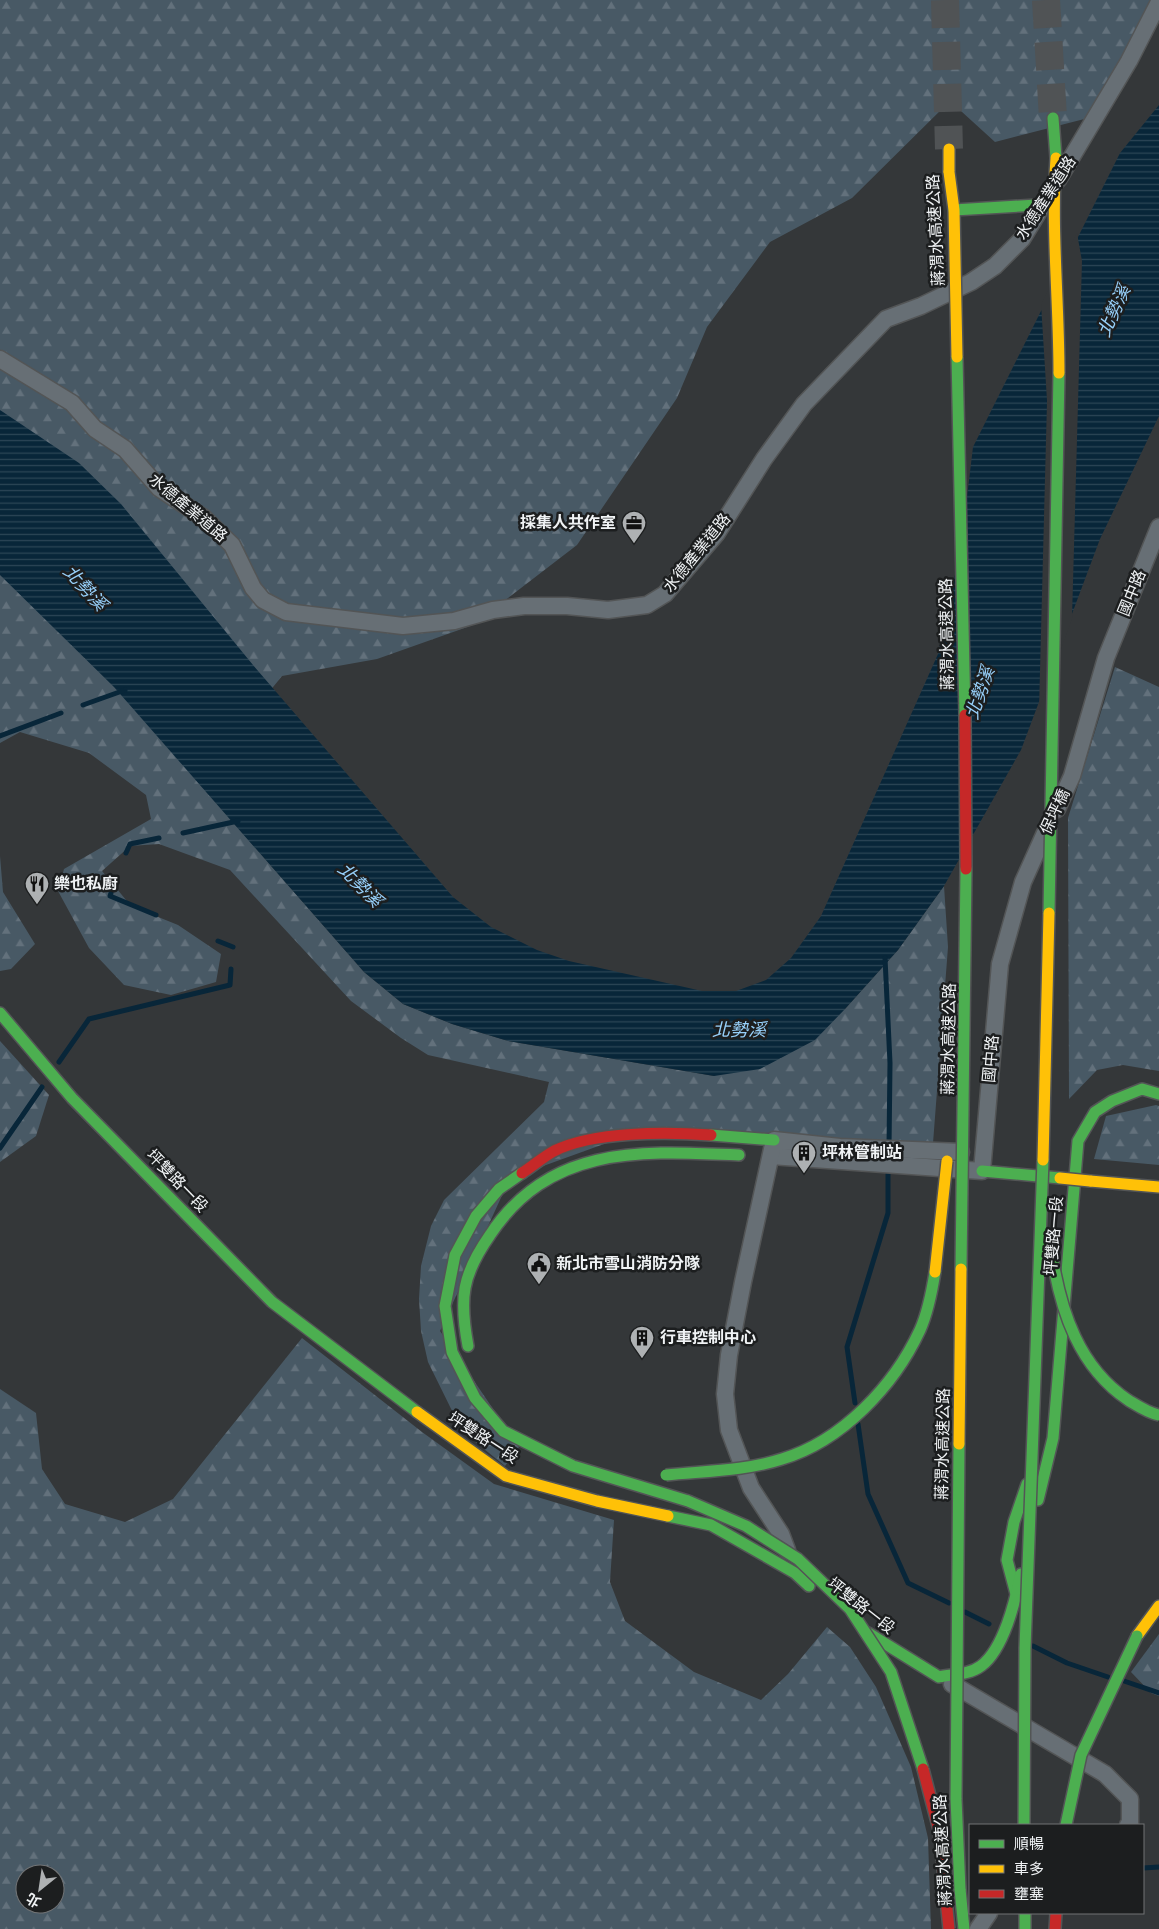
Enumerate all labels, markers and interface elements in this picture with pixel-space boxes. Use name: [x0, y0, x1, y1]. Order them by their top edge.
street label: 水德產業道路: [1011, 152, 1081, 244]
street label: 蔣渭水高速公路: [923, 174, 949, 286]
water label: 北勢溪: [1093, 279, 1136, 340]
street label: 水德產業道路: [145, 469, 231, 547]
street label: 水德產業道路: [659, 509, 735, 597]
office icon: 採集人共作室: [621, 510, 647, 544]
place label: 採集人共作室: [520, 513, 616, 533]
water label: 北勢溪: [59, 561, 114, 617]
street label: 國中路: [1114, 567, 1150, 619]
street label: 蔣渭水高速公路: [936, 578, 958, 690]
water label: 北勢溪: [961, 661, 1000, 722]
street label: 保坪橋: [1036, 786, 1074, 838]
water label: 北勢溪: [333, 858, 389, 914]
restaurant icon: 樂也私廚: [24, 871, 50, 905]
place label: 樂也私廚: [54, 874, 118, 894]
street label: 蔣渭水高速公路: [938, 983, 960, 1095]
water label: 北勢溪: [712, 1019, 769, 1041]
street label: 國中路: [979, 1034, 1003, 1084]
building icon: 坪林管制站: [791, 1140, 817, 1174]
place label: 坪林管制站: [822, 1143, 902, 1163]
street label: 坪雙路一段: [142, 1145, 212, 1217]
street label: 坪雙路一段: [1041, 1195, 1067, 1277]
public building icon: 新北市雪山消防分隊: [526, 1251, 552, 1285]
place label: 新北市雪山消防分隊: [556, 1254, 700, 1274]
building icon: 行車控制中心: [629, 1325, 655, 1359]
place label: 行車控制中心: [660, 1328, 756, 1348]
street label: 蔣渭水高速公路: [932, 1388, 954, 1500]
street label: 坪雙路一段: [444, 1408, 522, 1468]
street label: 坪雙路一段: [823, 1573, 899, 1639]
street label: 蔣渭水高速公路: [930, 1794, 956, 1906]
legend: [969, 1824, 1144, 1914]
text: 順暢: [1014, 1835, 1044, 1853]
text: 車多: [1014, 1860, 1044, 1878]
north arrow: [15, 1864, 65, 1914]
text: 壅塞: [1014, 1885, 1044, 1903]
text: 北: [23, 1889, 44, 1911]

